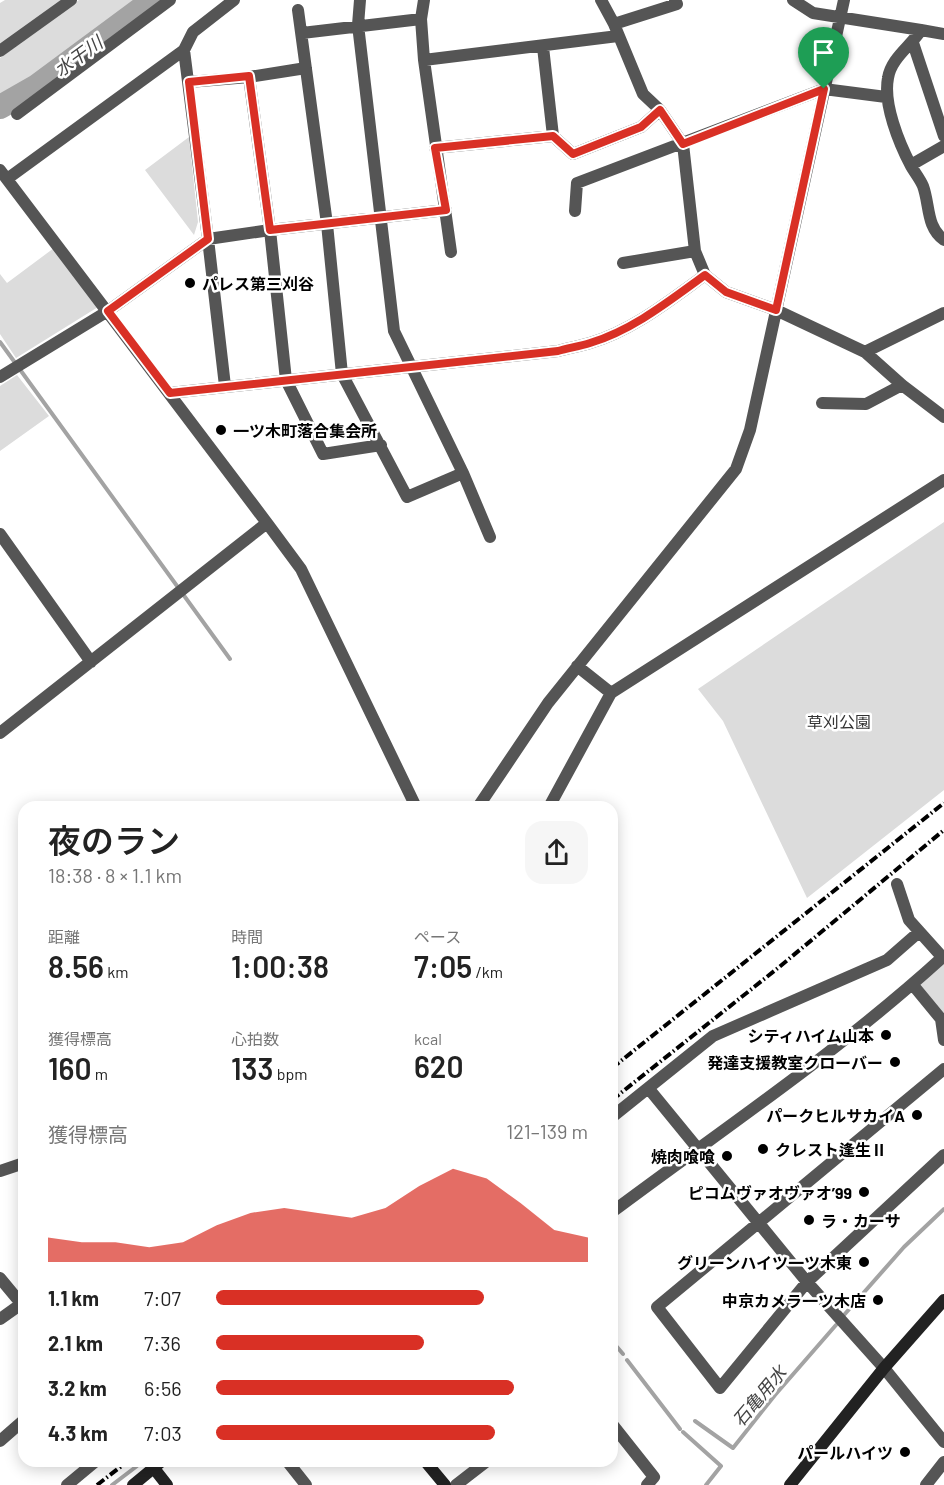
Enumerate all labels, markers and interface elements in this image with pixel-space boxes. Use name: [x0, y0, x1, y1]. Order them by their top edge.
pin: [798, 27, 849, 89]
water label: 水干川: [50, 30, 108, 81]
icon: arrive: [807, 36, 840, 69]
place label: パレス第三刈谷: [202, 274, 314, 293]
marker: パレス第三刈谷: [183, 276, 197, 290]
place label: 一ツ木町落合集会所: [233, 421, 377, 440]
marker: 一ツ木町落合集会所: [214, 423, 228, 437]
park label: 草刈公園: [807, 712, 871, 731]
text: 夜のラン: [48, 820, 180, 860]
button: share: [525, 821, 588, 884]
text: 18:38 · 8 × 1.1 km: [48, 863, 182, 887]
text: 距離: [48, 927, 80, 946]
text: 時間: [231, 927, 263, 946]
text: ペース: [414, 927, 461, 946]
text: 8.56: [48, 948, 104, 984]
text: 1:00:38: [231, 948, 329, 984]
text: 7:05: [414, 948, 472, 984]
text: km: [104, 962, 128, 981]
text: /km: [472, 962, 503, 981]
place label: シティハイム山本: [748, 1026, 874, 1045]
marker: シティハイム山本: [879, 1028, 893, 1042]
text: 獲得標高: [48, 1029, 112, 1048]
text: 心拍数: [231, 1029, 279, 1048]
text: kcal: [414, 1029, 442, 1048]
text: 620: [414, 1048, 463, 1084]
text: 160: [48, 1050, 92, 1086]
text: 133: [231, 1050, 273, 1086]
place label: 発達支援教室クローバー: [707, 1053, 883, 1072]
marker: 発達支援教室クローバー: [888, 1055, 902, 1069]
text: m: [92, 1064, 108, 1083]
text: bpm: [273, 1064, 307, 1083]
place label: パークヒルサカイA: [766, 1106, 905, 1125]
marker: パークヒルサカイA: [910, 1108, 924, 1122]
text: 121–139 m: [506, 1119, 588, 1143]
text: 獲得標高: [48, 1122, 128, 1146]
place label: クレスト逢生Ⅱ: [775, 1140, 887, 1159]
marker: クレスト逢生Ⅱ: [756, 1142, 770, 1156]
place label: 焼肉喰喰: [651, 1147, 715, 1166]
marker: 焼肉喰喰: [720, 1149, 734, 1163]
place label: ピコムヴァオヴァオ’99: [688, 1183, 852, 1202]
marker: ピコムヴァオヴァオ’99: [857, 1185, 871, 1199]
place label: ラ・カーサ: [821, 1211, 901, 1230]
marker: ラ・カーサ: [802, 1213, 816, 1227]
place label: グリーンハイツ一ツ木東: [677, 1253, 852, 1272]
marker: グリーンハイツ一ツ木東: [857, 1255, 871, 1269]
text: 1.1 km: [48, 1286, 99, 1310]
text: 7:07: [144, 1286, 181, 1310]
place label: 中京カメラ一ツ木店: [722, 1291, 866, 1310]
marker: 中京カメラ一ツ木店: [871, 1293, 885, 1307]
text: 2.1 km: [48, 1331, 103, 1355]
text: 7:36: [144, 1331, 181, 1355]
water label: 石亀用水: [727, 1360, 792, 1431]
text: 3.2 km: [48, 1376, 107, 1400]
text: 6:56: [144, 1376, 182, 1400]
text: 4.3 km: [48, 1421, 108, 1445]
text: 7:03: [144, 1421, 182, 1445]
place label: パールハイツ: [797, 1443, 893, 1462]
marker: パールハイツ: [898, 1445, 912, 1459]

